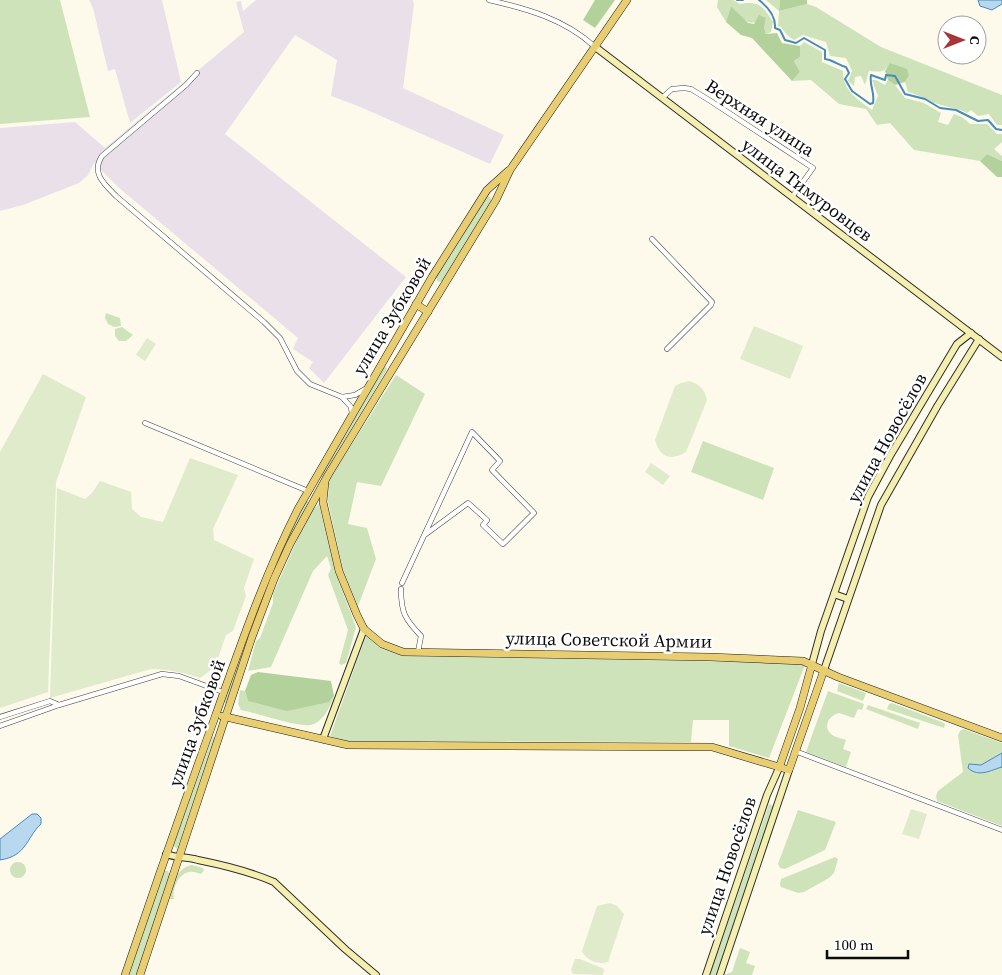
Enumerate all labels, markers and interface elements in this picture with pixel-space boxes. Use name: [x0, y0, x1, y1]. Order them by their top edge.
north arrow: [937, 15, 987, 65]
text: С: [965, 36, 985, 45]
street label: Верхняя улица: [701, 73, 820, 163]
street label: улица Тимуровцев: [737, 132, 878, 247]
street label: улица Зубковой: [346, 252, 437, 380]
street label: улица Новосёлов: [841, 368, 933, 507]
street label: улица Советской Армии: [505, 625, 713, 654]
street label: улица Зубковой: [162, 656, 231, 790]
street label: улица Новосёлов: [691, 793, 762, 938]
scale bar: [827, 928, 908, 960]
text: 100 m: [834, 934, 874, 955]

